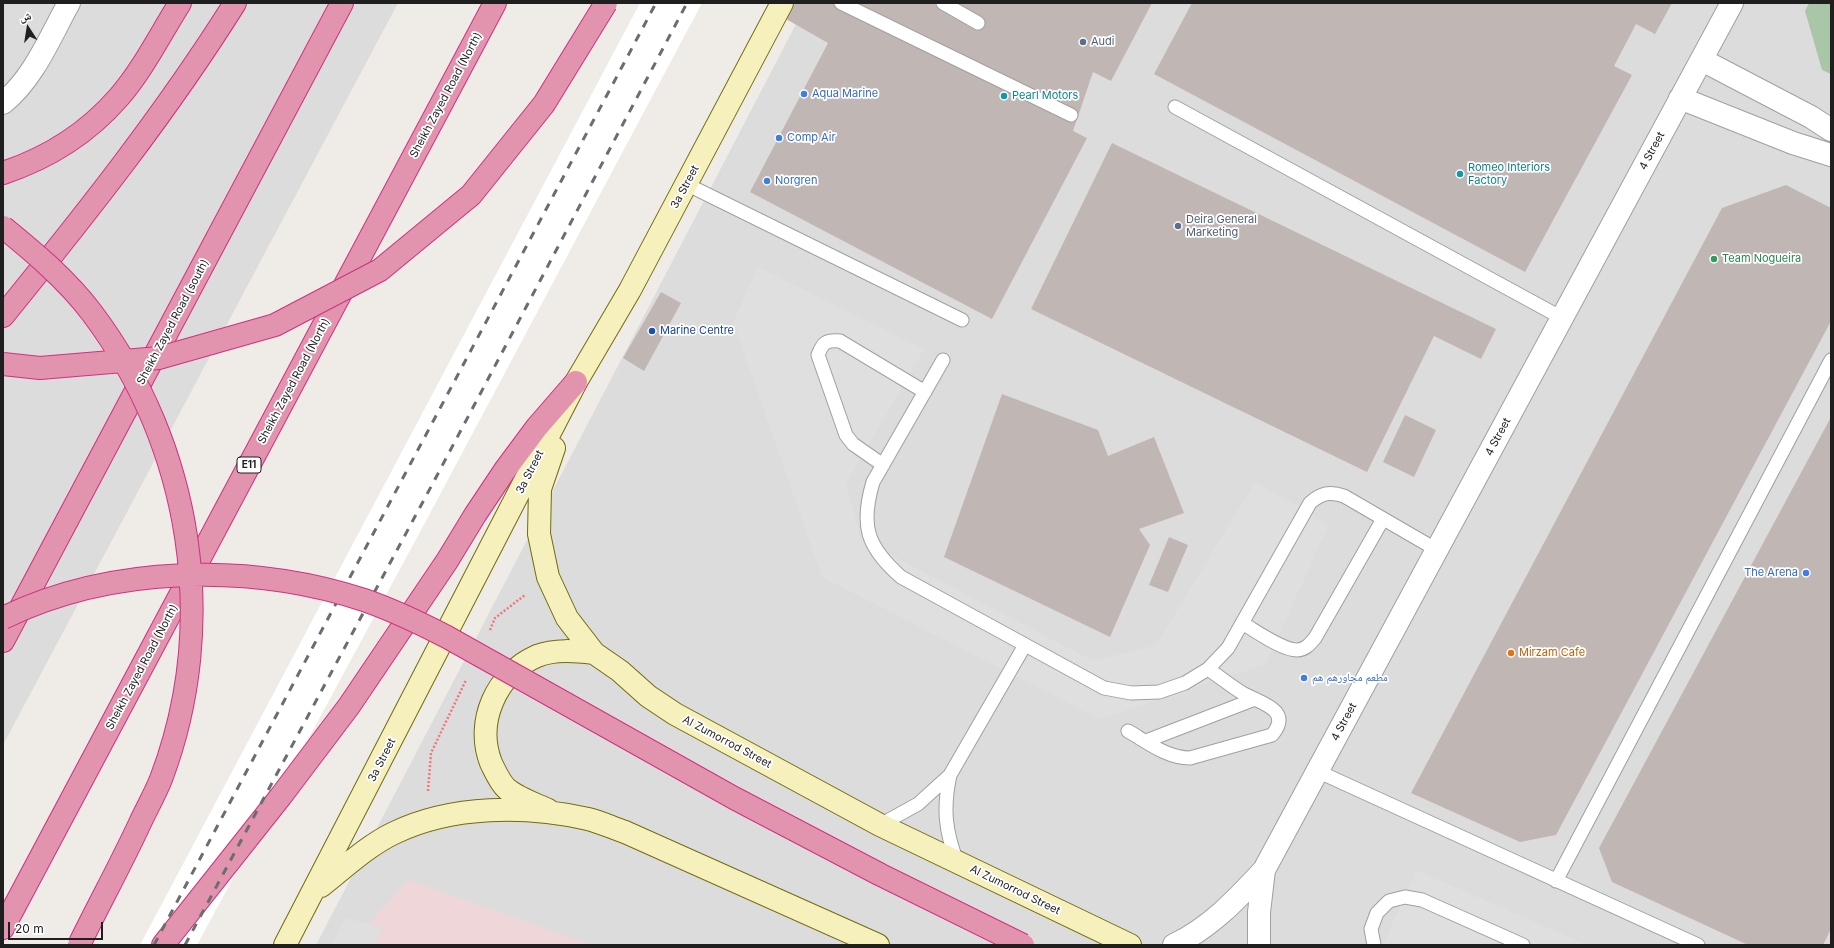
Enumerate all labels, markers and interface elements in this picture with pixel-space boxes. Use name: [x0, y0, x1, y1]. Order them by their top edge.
north arrow: [8, 8, 48, 48]
text: ش: [18, 8, 33, 24]
street label: Sheikh Zayed Road (North): [407, 30, 485, 160]
place label: Audi: [1091, 35, 1114, 49]
marker: Audi: [1078, 37, 1088, 47]
place label: Aqua Marine: [812, 87, 878, 101]
marker: Aqua Marine: [799, 89, 809, 99]
place label: Pearl Motors: [1012, 89, 1078, 103]
marker: Pearl Motors: [999, 91, 1009, 101]
street label: 4 Street: [1636, 130, 1668, 172]
place label: Comp Air: [787, 131, 836, 145]
marker: Comp Air: [774, 133, 784, 143]
place label: Romeo Interiors Factory: [1468, 161, 1550, 187]
street label: 3a Street: [668, 163, 702, 211]
marker: Romeo Interiors Factory: [1455, 169, 1465, 179]
place label: Norgren: [775, 174, 817, 188]
marker: Norgren: [762, 176, 772, 186]
place label: Deira General Marketing: [1186, 213, 1257, 239]
marker: Deira General Marketing: [1173, 221, 1183, 231]
place label: Team Nogueira: [1722, 252, 1801, 266]
marker: Team Nogueira: [1709, 254, 1719, 264]
street label: Sheikh Zayed Road (south): [134, 257, 212, 387]
street label: Sheikh Zayed Road (North): [255, 316, 333, 446]
place label: Marine Centre: [660, 324, 734, 338]
marker: Marine Centre: [647, 326, 657, 336]
street label: 4 Street: [1482, 416, 1514, 458]
street label: 3a Street: [513, 448, 547, 496]
road number: E11: [237, 457, 261, 473]
place label: The Arena: [1744, 566, 1798, 580]
marker: The Arena: [1801, 568, 1811, 578]
street label: Sheikh Zayed Road (North): [103, 602, 181, 732]
place label: Mirzam Cafe: [1519, 646, 1585, 660]
marker: Mirzam Cafe: [1506, 648, 1516, 658]
place label: مطعم مجاورهم هم: [1312, 671, 1388, 685]
marker: مطعم مجاورهم هم: [1299, 673, 1309, 683]
street label: 4 Street: [1328, 701, 1360, 743]
street label: Al Zumorrod Street: [680, 713, 774, 771]
street label: 3a Street: [365, 736, 399, 784]
street label: Al Zumorrod Street: [968, 862, 1062, 918]
scale bar: [10, 914, 105, 940]
text: 20 m: [15, 921, 44, 936]

